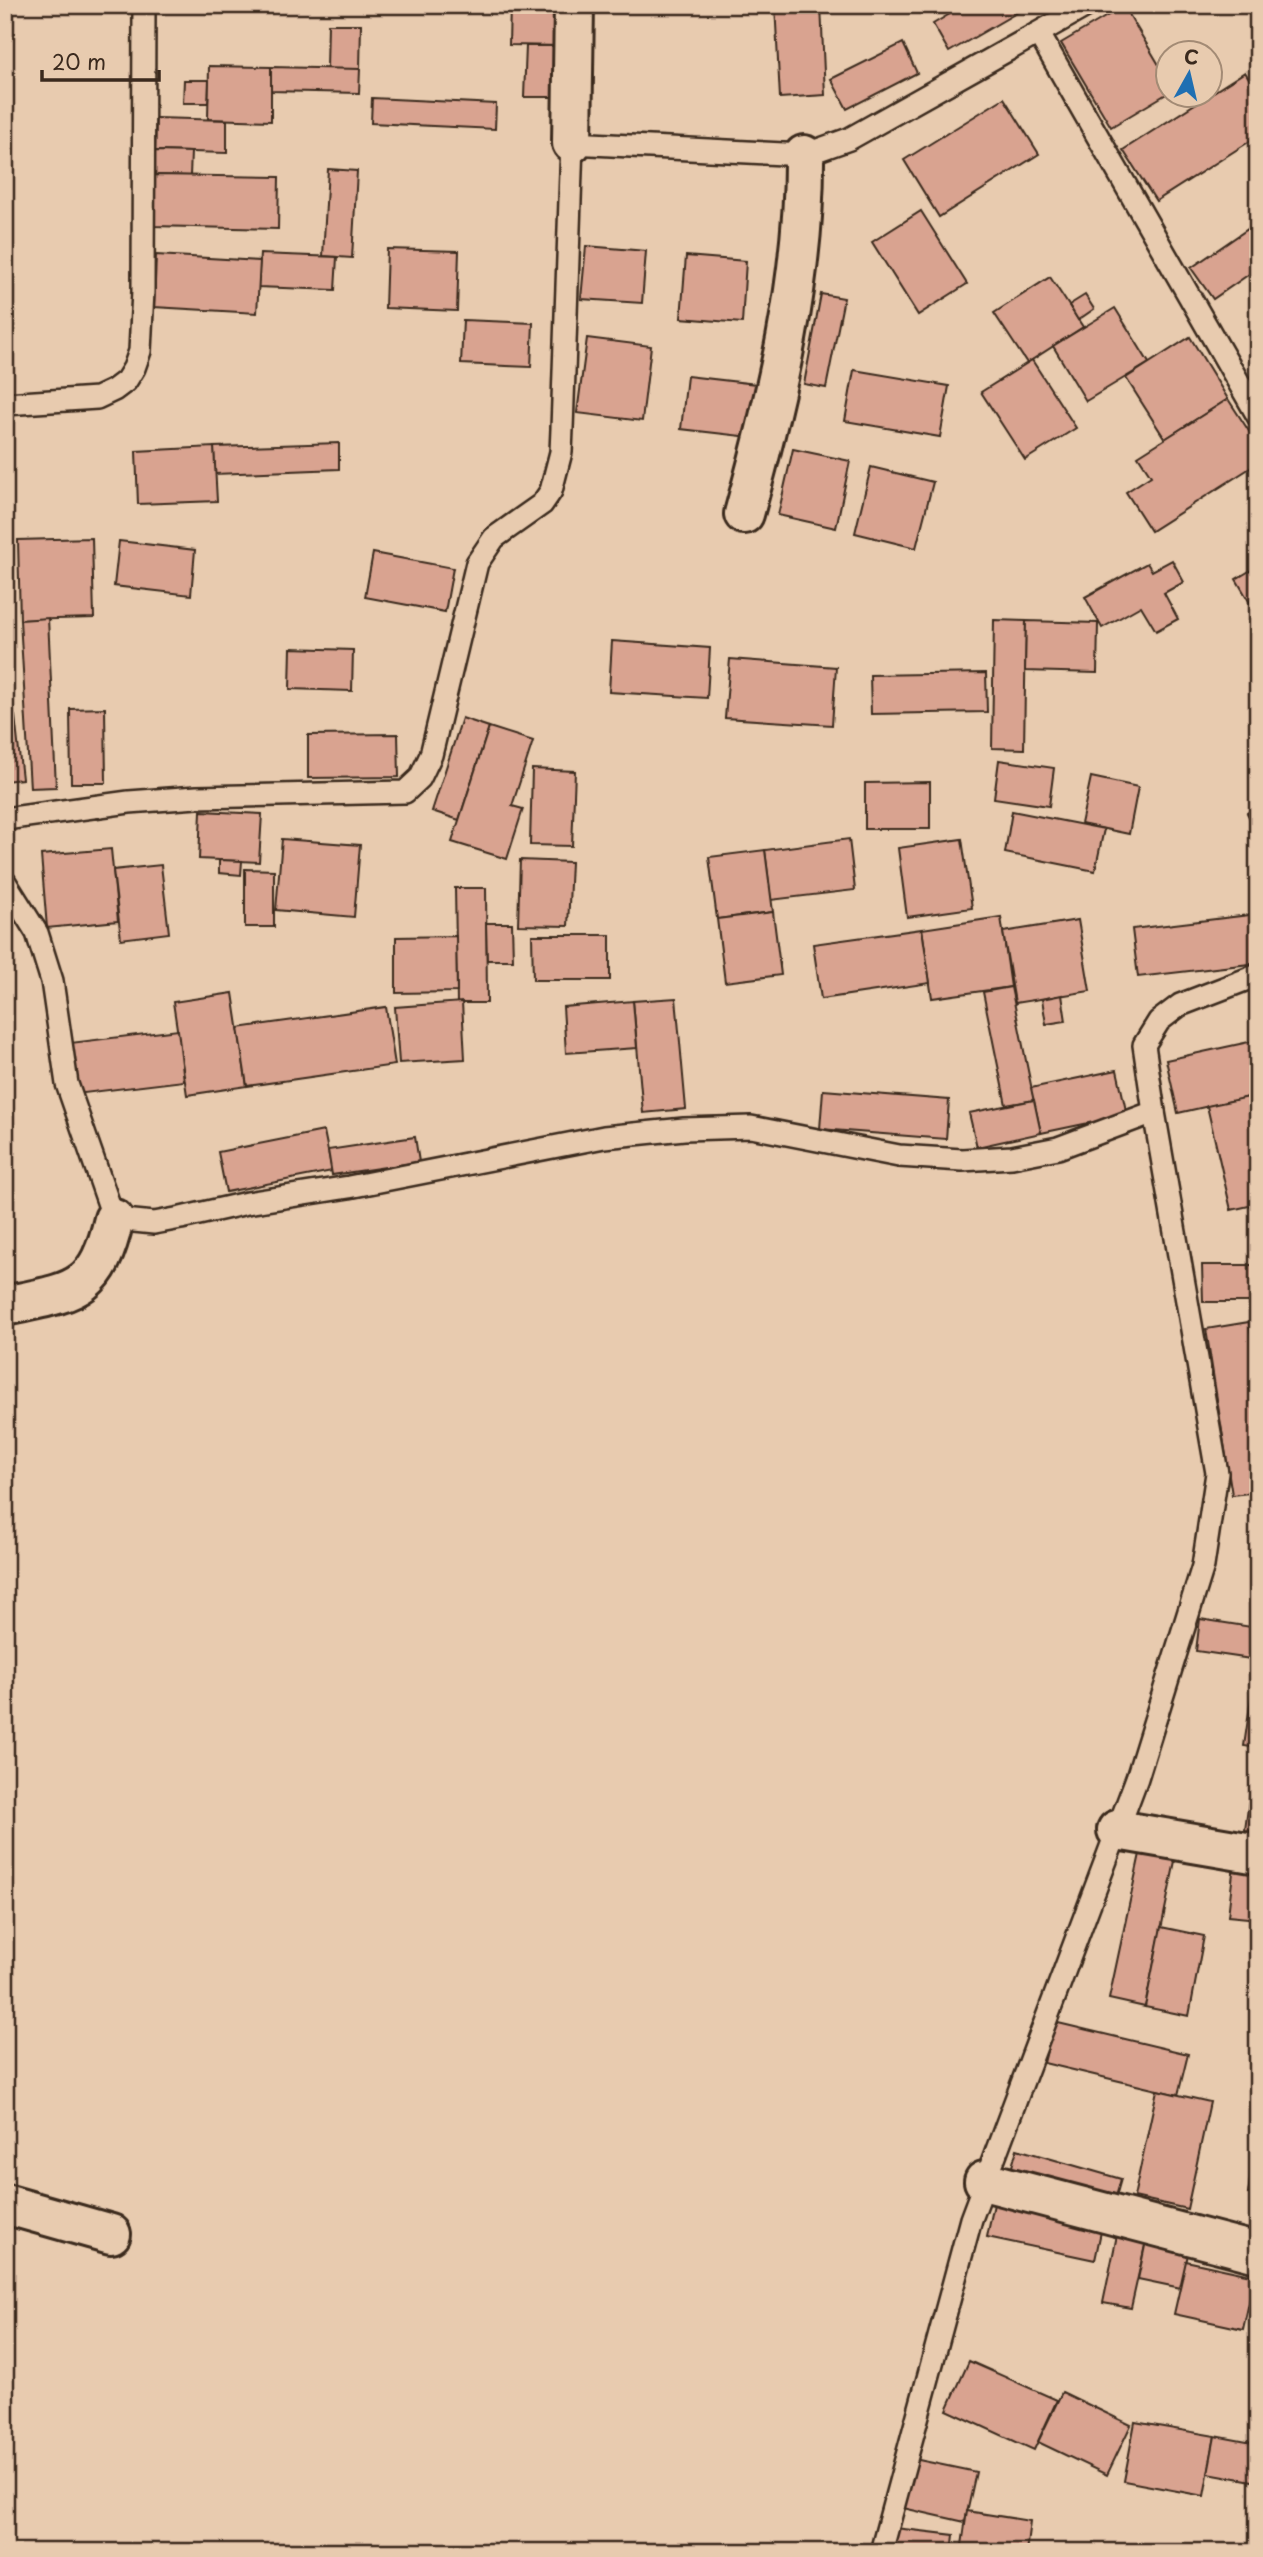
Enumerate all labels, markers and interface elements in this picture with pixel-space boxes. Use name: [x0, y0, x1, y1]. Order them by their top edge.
scale bar: [42, 38, 159, 82]
north arrow: [1154, 38, 1224, 108]
text: С: [1182, 41, 1201, 71]
text: 20 m: [52, 45, 106, 77]

